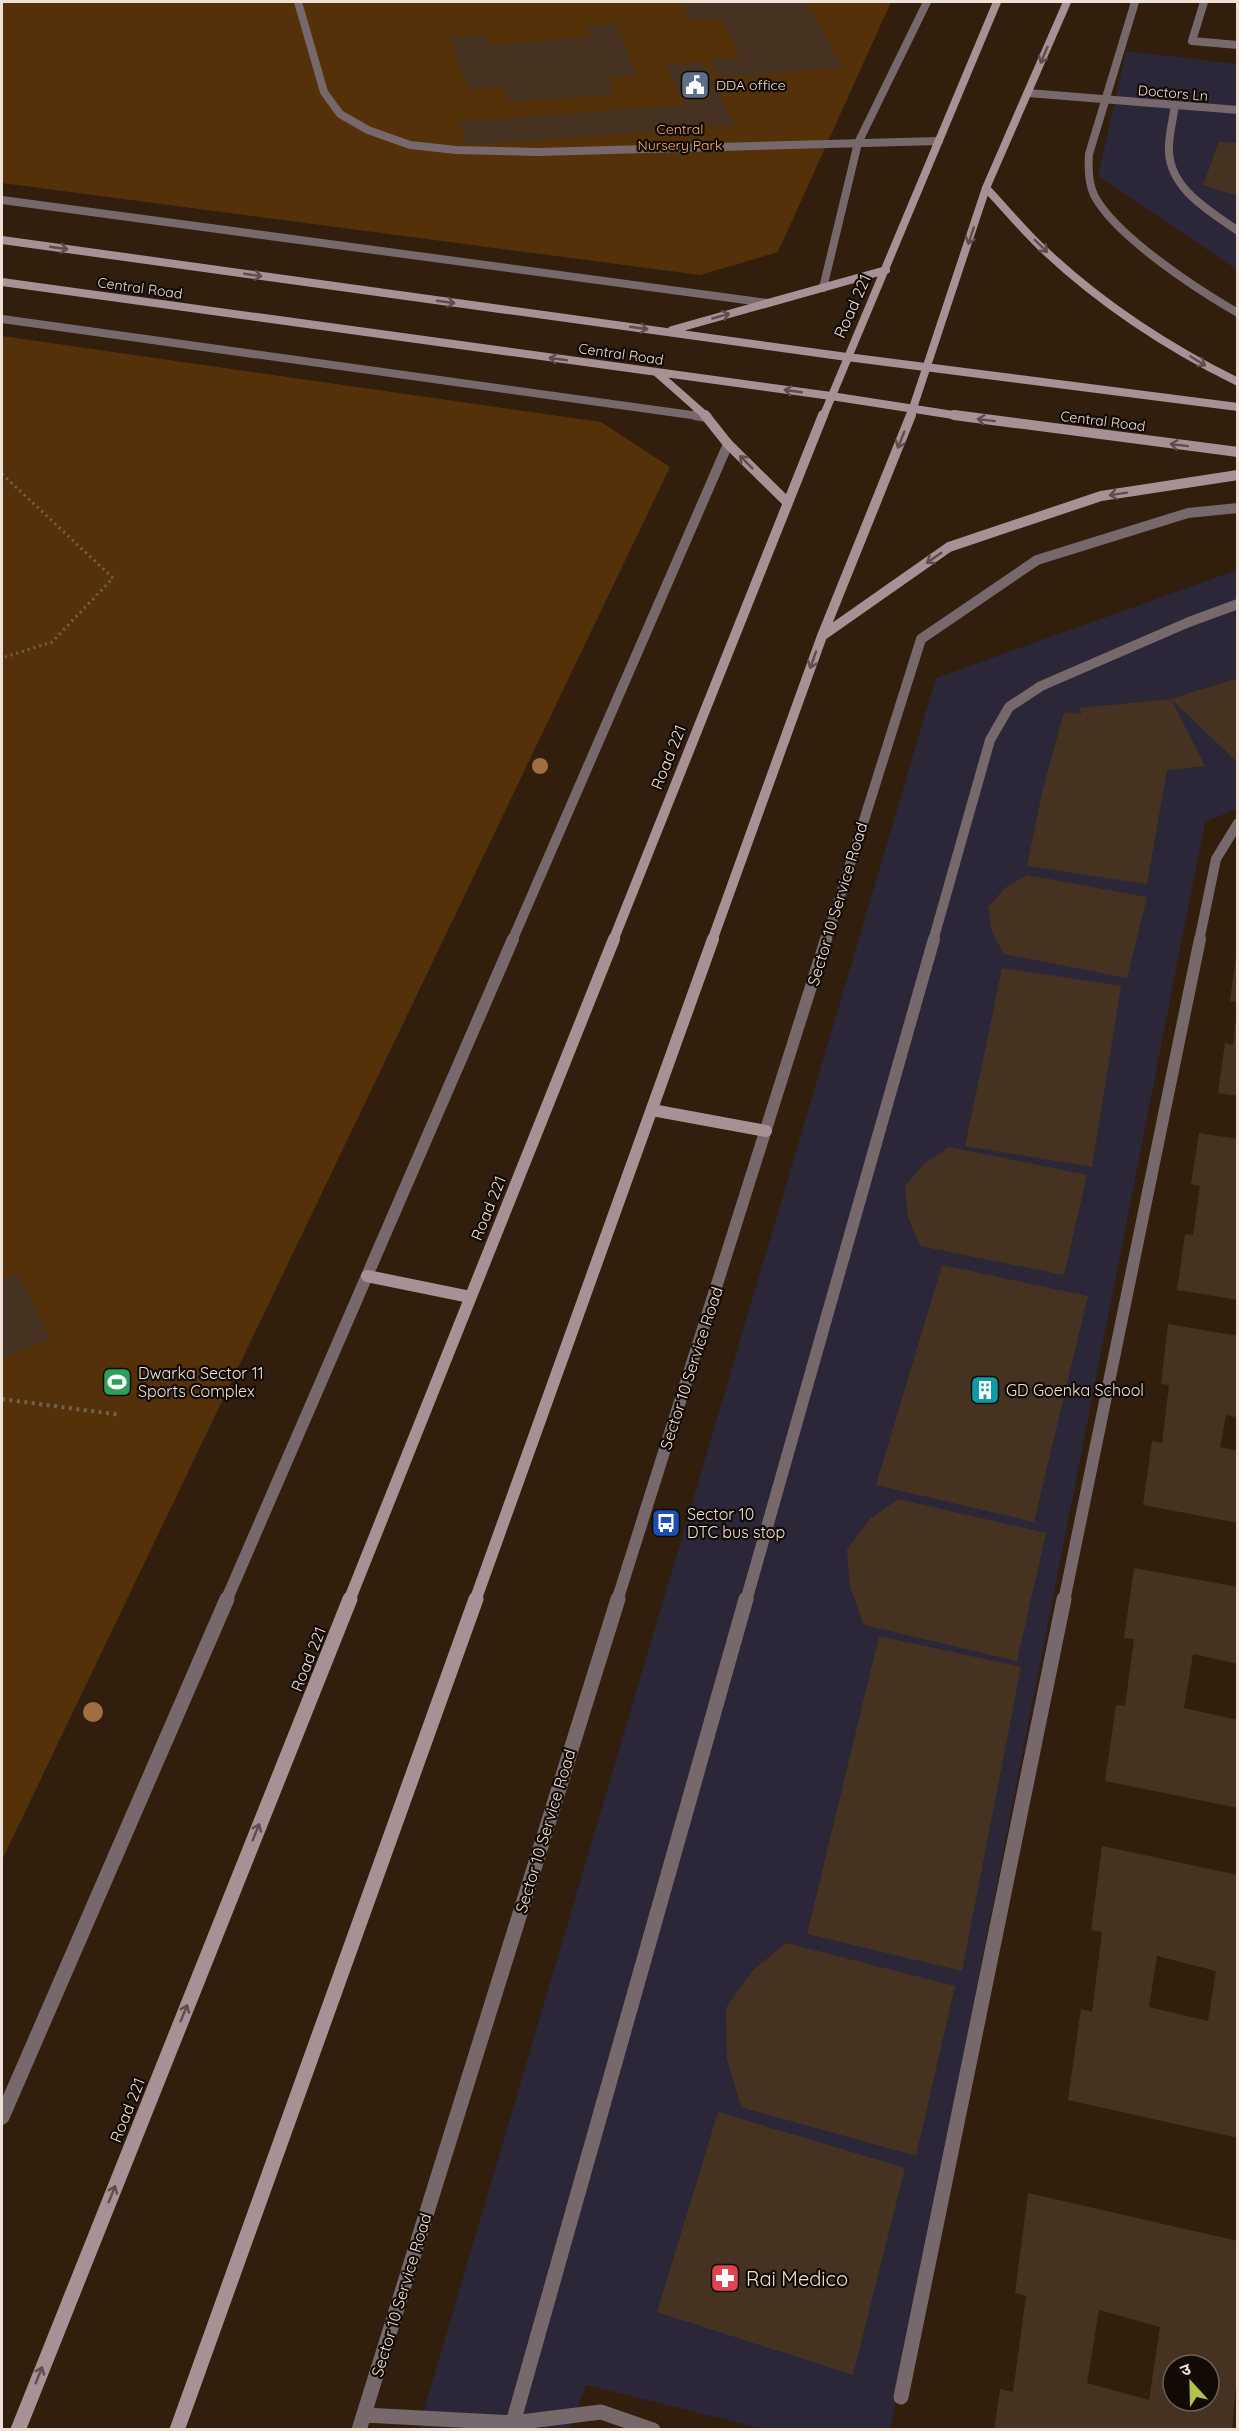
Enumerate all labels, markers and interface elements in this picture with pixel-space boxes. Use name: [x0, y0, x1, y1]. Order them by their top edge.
one-way arrow: [1038, 46, 1049, 64]
public building icon: DDA office: [679, 69, 711, 101]
place label: DDA office: [716, 76, 786, 94]
street label: Doctors Ln: [1137, 81, 1209, 105]
park label: Central Nursery Park: [638, 120, 722, 154]
one-way arrow: [964, 226, 975, 245]
one-way arrow: [1033, 239, 1048, 253]
one-way arrow: [49, 243, 69, 254]
one-way arrow: [242, 269, 262, 280]
street label: Road 221: [829, 271, 875, 341]
street label: Central Road: [96, 273, 184, 303]
one-way arrow: [435, 296, 455, 307]
one-way arrow: [712, 310, 731, 321]
one-way arrow: [629, 323, 648, 334]
street label: Central Road: [577, 339, 665, 369]
one-way arrow: [549, 353, 569, 364]
one-way arrow: [1189, 355, 1206, 368]
one-way arrow: [784, 385, 804, 396]
street label: Central Road: [1060, 407, 1146, 435]
one-way arrow: [977, 414, 997, 425]
one-way arrow: [895, 430, 906, 449]
one-way arrow: [1170, 439, 1190, 450]
one-way arrow: [739, 454, 754, 469]
one-way arrow: [1108, 488, 1128, 499]
one-way arrow: [927, 551, 943, 564]
one-way arrow: [807, 650, 818, 669]
street label: Road 221: [646, 722, 690, 792]
street label: Sector 10 Service Road: [803, 820, 871, 988]
street label: Road 221: [466, 1173, 510, 1243]
street label: Sector 10 Service Road: [655, 1284, 727, 1452]
place label: Dwarka Sector 11 Sports Complex: [138, 1363, 264, 1401]
sports icon: Dwarka Sector 11 Sports Complex: [101, 1366, 133, 1398]
building icon: GD Goenka School: [969, 1374, 1001, 1406]
place label: GD Goenka School: [1006, 1380, 1144, 1400]
place label: Sector 10 DTC bus stop: [687, 1504, 785, 1542]
bus stop icon: Sector 10 DTC bus stop: [650, 1507, 682, 1539]
street label: Road 221: [286, 1624, 330, 1694]
street label: Sector 10 Service Road: [511, 1747, 579, 1915]
one-way arrow: [252, 1823, 263, 1842]
one-way arrow: [179, 2004, 190, 2023]
street label: Road 221: [105, 2075, 149, 2145]
one-way arrow: [107, 2185, 118, 2204]
street label: Sector 10 Service Road: [367, 2211, 435, 2379]
pharmacy icon: Rai Medico: [709, 2262, 741, 2294]
place label: Rai Medico: [746, 2266, 848, 2291]
north arrow: [1161, 2353, 1221, 2413]
text: उ: [1177, 2358, 1194, 2380]
one-way arrow: [34, 2366, 45, 2385]

